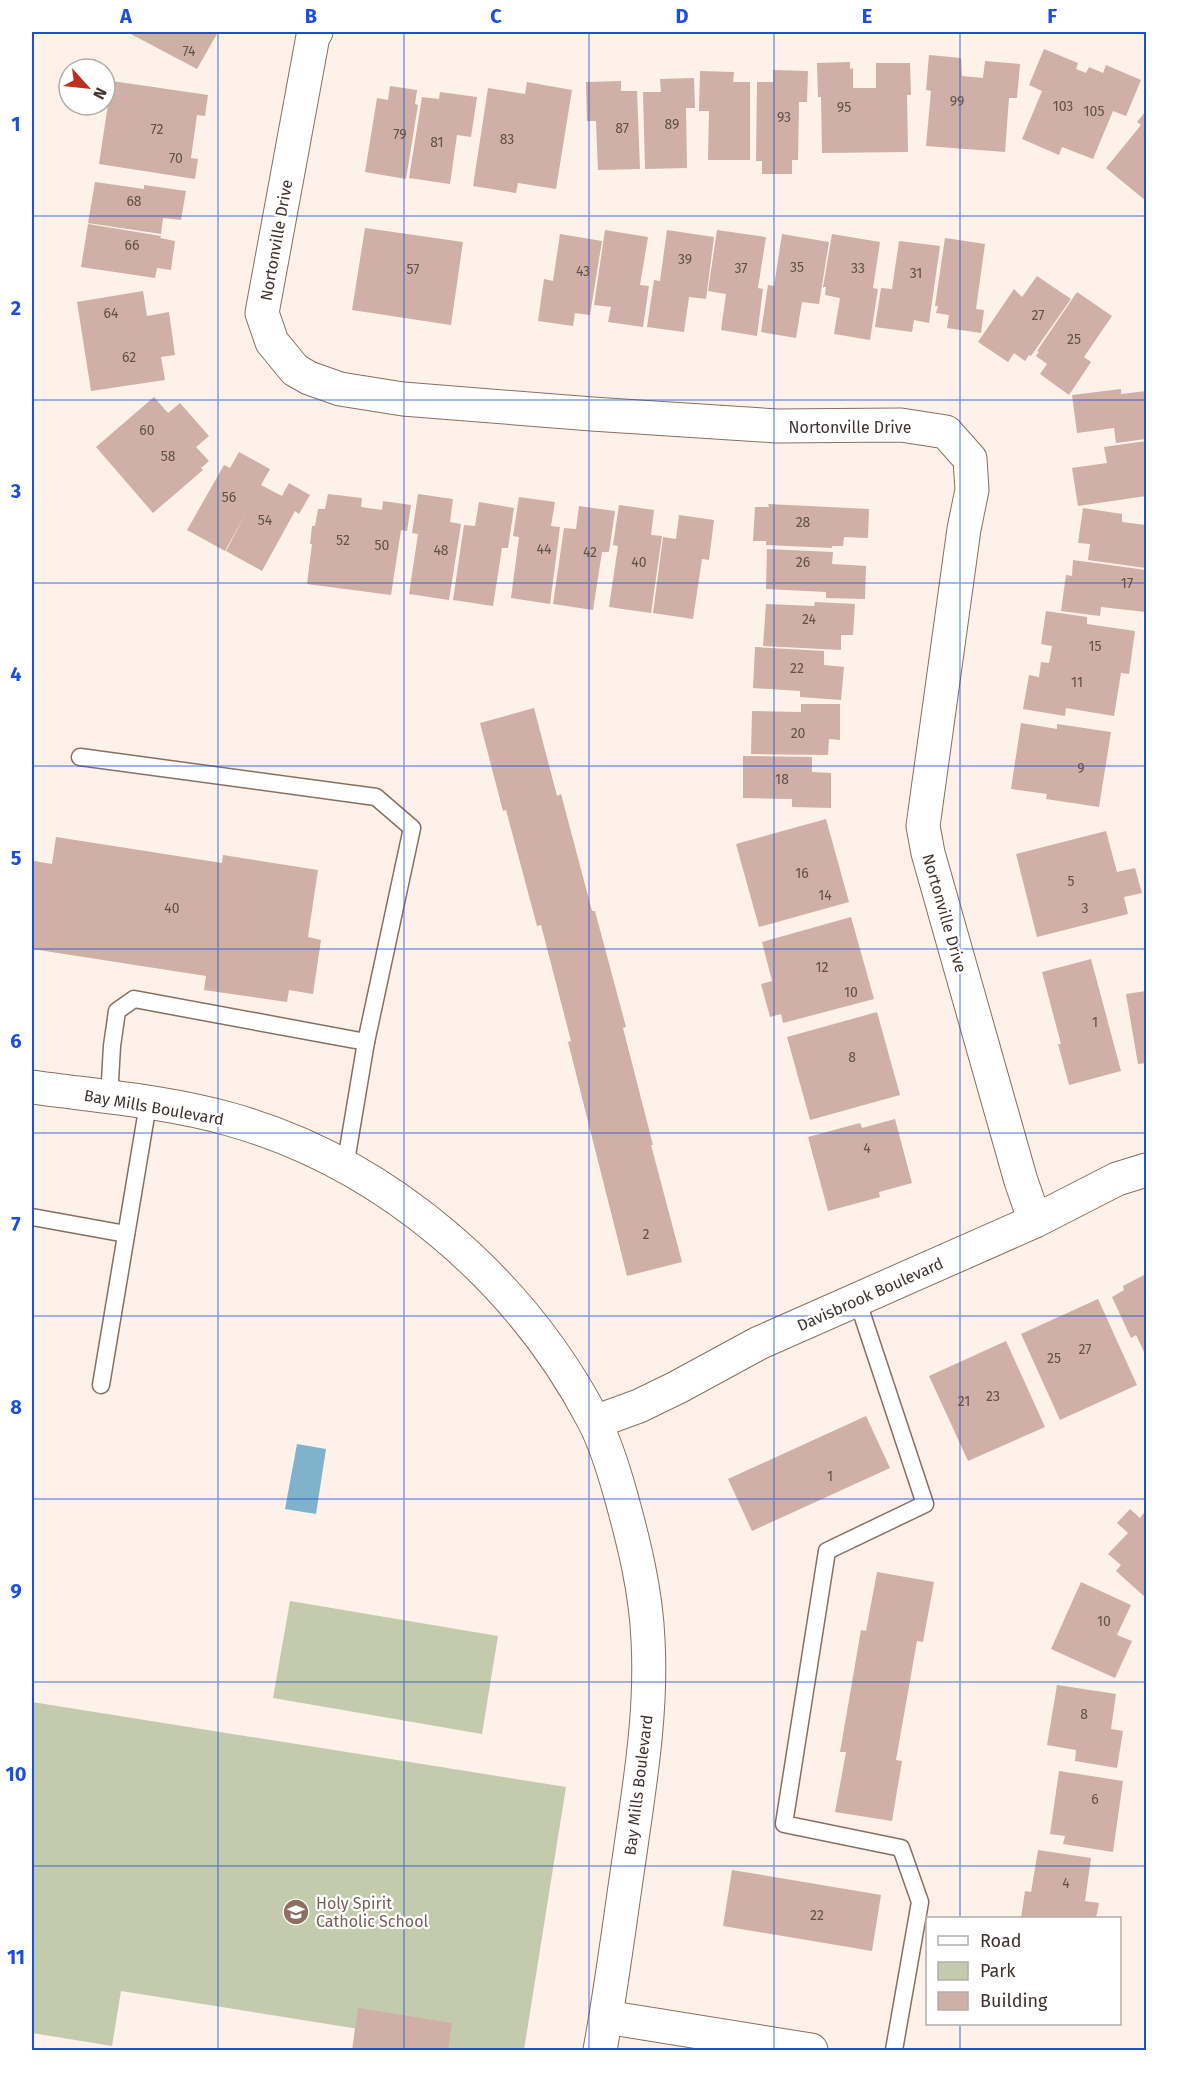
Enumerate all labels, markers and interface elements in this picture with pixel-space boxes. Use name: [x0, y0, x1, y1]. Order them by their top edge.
text: A: [119, 4, 133, 28]
text: B: [305, 4, 317, 28]
text: C: [490, 4, 502, 28]
text: D: [675, 4, 689, 28]
text: E: [862, 4, 872, 28]
text: F: [1047, 4, 1057, 28]
house number: 74: [182, 43, 196, 60]
north arrow: [57, 57, 117, 117]
text: N: [89, 85, 111, 103]
house number: 99: [950, 93, 964, 110]
house number: 103: [1053, 98, 1073, 115]
house number: 95: [837, 99, 851, 116]
house number: 105: [1084, 103, 1104, 120]
house number: 93: [777, 109, 791, 126]
text: 1: [11, 112, 21, 136]
house number: 89: [665, 116, 679, 133]
house number: 87: [615, 120, 629, 137]
house number: 72: [151, 121, 164, 138]
house number: 79: [393, 126, 407, 143]
house number: 83: [500, 131, 514, 148]
house number: 81: [430, 134, 444, 151]
house number: 70: [169, 150, 183, 167]
street label: Nortonville Drive: [256, 178, 297, 302]
house number: 68: [126, 193, 142, 210]
house number: 66: [125, 237, 139, 254]
house number: 39: [678, 251, 692, 268]
house number: 35: [790, 259, 804, 276]
house number: 37: [734, 260, 748, 277]
house number: 33: [851, 260, 865, 277]
house number: 57: [407, 261, 419, 278]
house number: 43: [576, 263, 590, 280]
house number: 31: [910, 265, 922, 282]
text: 2: [11, 296, 21, 320]
house number: 64: [104, 305, 119, 322]
house number: 27: [1031, 307, 1045, 324]
house number: 25: [1067, 331, 1081, 348]
house number: 62: [122, 349, 136, 366]
street label: Nortonville Drive: [789, 418, 911, 437]
house number: 60: [139, 422, 155, 439]
house number: 58: [161, 448, 176, 465]
text: 3: [10, 479, 21, 503]
house number: 56: [222, 489, 236, 506]
house number: 54: [258, 512, 273, 529]
house number: 28: [796, 514, 811, 531]
house number: 52: [336, 532, 350, 549]
house number: 50: [375, 537, 390, 554]
house number: 44: [537, 541, 552, 558]
house number: 48: [433, 542, 449, 559]
house number: 42: [583, 544, 597, 561]
house number: 40: [631, 554, 647, 571]
house number: 26: [796, 554, 810, 571]
house number: 17: [1121, 575, 1133, 592]
house number: 24: [802, 611, 817, 628]
house number: 15: [1088, 638, 1102, 655]
house number: 22: [790, 660, 804, 677]
text: 4: [10, 662, 22, 686]
house number: 11: [1071, 674, 1083, 691]
house number: 20: [791, 725, 806, 742]
house number: 9: [1077, 760, 1085, 777]
house number: 18: [775, 771, 789, 788]
text: 5: [11, 846, 22, 870]
street label: Nortonville Drive: [918, 852, 971, 975]
house number: 16: [795, 865, 809, 882]
house number: 5: [1067, 873, 1075, 890]
house number: 14: [818, 887, 832, 904]
house number: 40: [164, 900, 180, 917]
house number: 3: [1082, 900, 1089, 917]
house number: 12: [816, 959, 829, 976]
house number: 10: [844, 984, 858, 1001]
house number: 1: [1092, 1014, 1098, 1031]
text: 6: [10, 1029, 22, 1053]
house number: 8: [848, 1049, 856, 1066]
street label: Bay Mills Boulevard: [83, 1086, 225, 1129]
house number: 4: [863, 1140, 871, 1157]
text: 7: [11, 1212, 21, 1236]
house number: 2: [643, 1226, 650, 1243]
street label: Davisbrook Boulevard: [794, 1254, 946, 1335]
house number: 27: [1078, 1341, 1092, 1358]
house number: 25: [1047, 1350, 1061, 1367]
house number: 23: [986, 1388, 1000, 1405]
house number: 21: [958, 1393, 970, 1410]
text: 8: [10, 1395, 22, 1419]
house number: 1: [827, 1468, 833, 1485]
text: 9: [10, 1579, 22, 1603]
house number: 10: [1097, 1613, 1111, 1630]
house number: 8: [1080, 1706, 1088, 1723]
street label: Bay Mills Boulevard: [620, 1714, 657, 1856]
text: 10: [6, 1762, 26, 1786]
house number: 6: [1091, 1791, 1099, 1808]
house number: 4: [1062, 1875, 1070, 1892]
place label: Holy Spirit Catholic School: [316, 1894, 429, 1931]
school or university icon: Holy Spirit Catholic School: [281, 1897, 311, 1927]
house number: 22: [810, 1907, 824, 1924]
legend: [926, 1917, 1121, 2025]
text: Road: [980, 1930, 1022, 1952]
text: 11: [7, 1945, 25, 1969]
text: Park: [980, 1960, 1016, 1982]
text: Building: [980, 1990, 1048, 2012]

